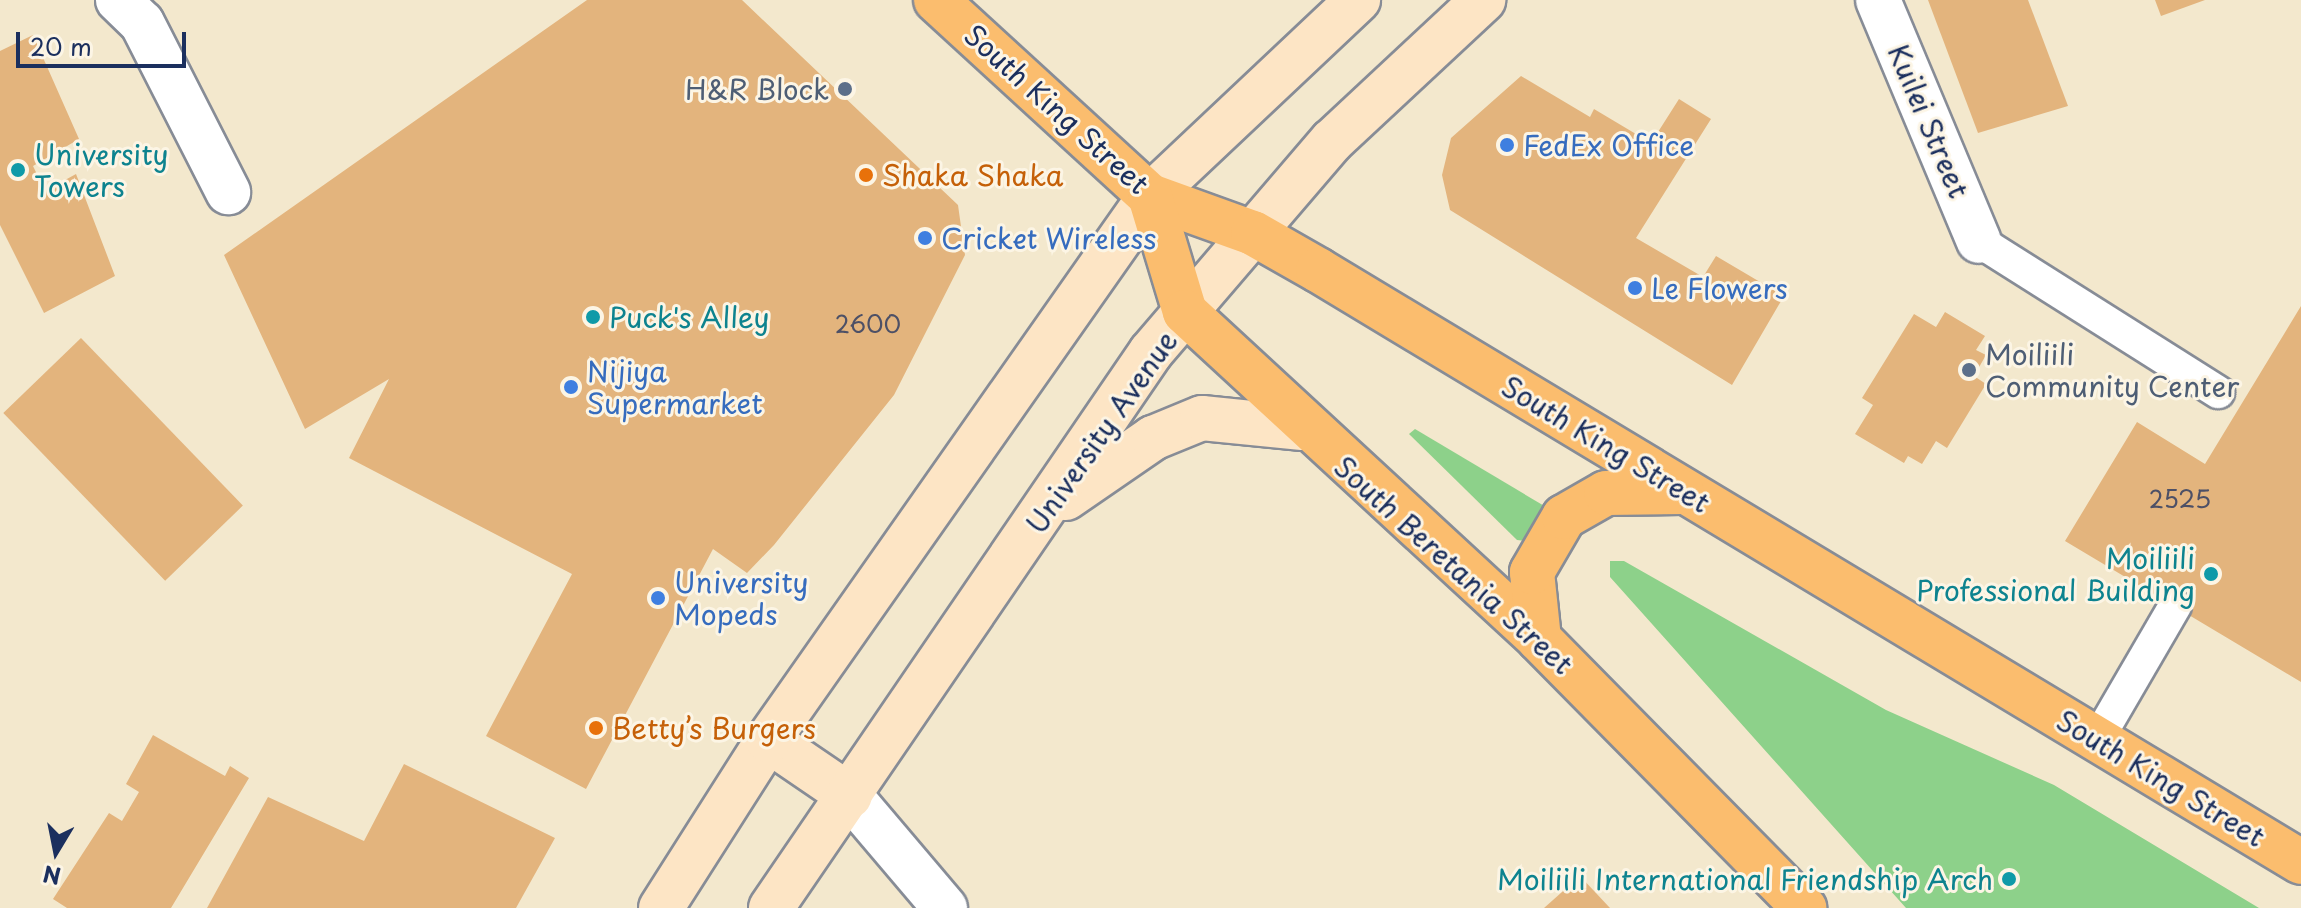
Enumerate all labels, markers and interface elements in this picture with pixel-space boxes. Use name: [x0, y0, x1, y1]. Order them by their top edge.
scale bar: [20, 16, 190, 66]
street label: South King Street: [958, 17, 1156, 201]
text: 20 m: [30, 28, 92, 64]
street label: Kuilei Street: [1881, 38, 1977, 204]
place label: H&R Block: [683, 72, 829, 106]
marker: H&R Block: [836, 80, 854, 98]
place label: FedEx Office: [1523, 128, 1693, 162]
marker: FedEx Office: [1498, 136, 1516, 154]
place label: University Towers: [34, 137, 168, 203]
place label: Shaka Shaka: [882, 158, 1064, 192]
marker: University Towers: [9, 161, 27, 179]
marker: Shaka Shaka: [857, 166, 875, 184]
place label: Cricket Wireless: [941, 221, 1161, 255]
marker: Cricket Wireless: [916, 229, 934, 247]
place label: Le Flowers: [1651, 271, 1792, 305]
marker: Le Flowers: [1626, 279, 1644, 297]
place label: Puck's Alley: [609, 300, 770, 334]
marker: Puck's Alley: [584, 308, 602, 326]
house number: 2600: [835, 310, 901, 338]
street label: University Avenue: [1019, 324, 1183, 540]
place label: Moiliili Community Center: [1985, 337, 2242, 403]
place label: Nijiya Supermarket: [587, 354, 763, 420]
marker: Moiliili Community Center: [1960, 361, 1978, 379]
street label: South King Street: [1496, 369, 1716, 519]
marker: Nijiya Supermarket: [562, 378, 580, 396]
street label: South Beretania Street: [1327, 448, 1581, 682]
house number: 2525: [2149, 485, 2211, 513]
place label: Moiliili Professional Building: [1917, 541, 2195, 607]
place label: University Mopeds: [674, 565, 808, 631]
marker: Moiliili Professional Building: [2202, 565, 2220, 583]
marker: University Mopeds: [649, 589, 667, 607]
street label: South King Street: [2051, 703, 2271, 853]
place label: Betty’s Burgers: [612, 711, 816, 745]
marker: Betty’s Burgers: [587, 719, 605, 737]
north arrow: [16, 812, 96, 892]
text: N: [40, 858, 63, 894]
place label: Moiliili International Friendship Arch: [1496, 862, 1993, 896]
marker: Moiliili International Friendship Arch: [2000, 870, 2018, 888]

